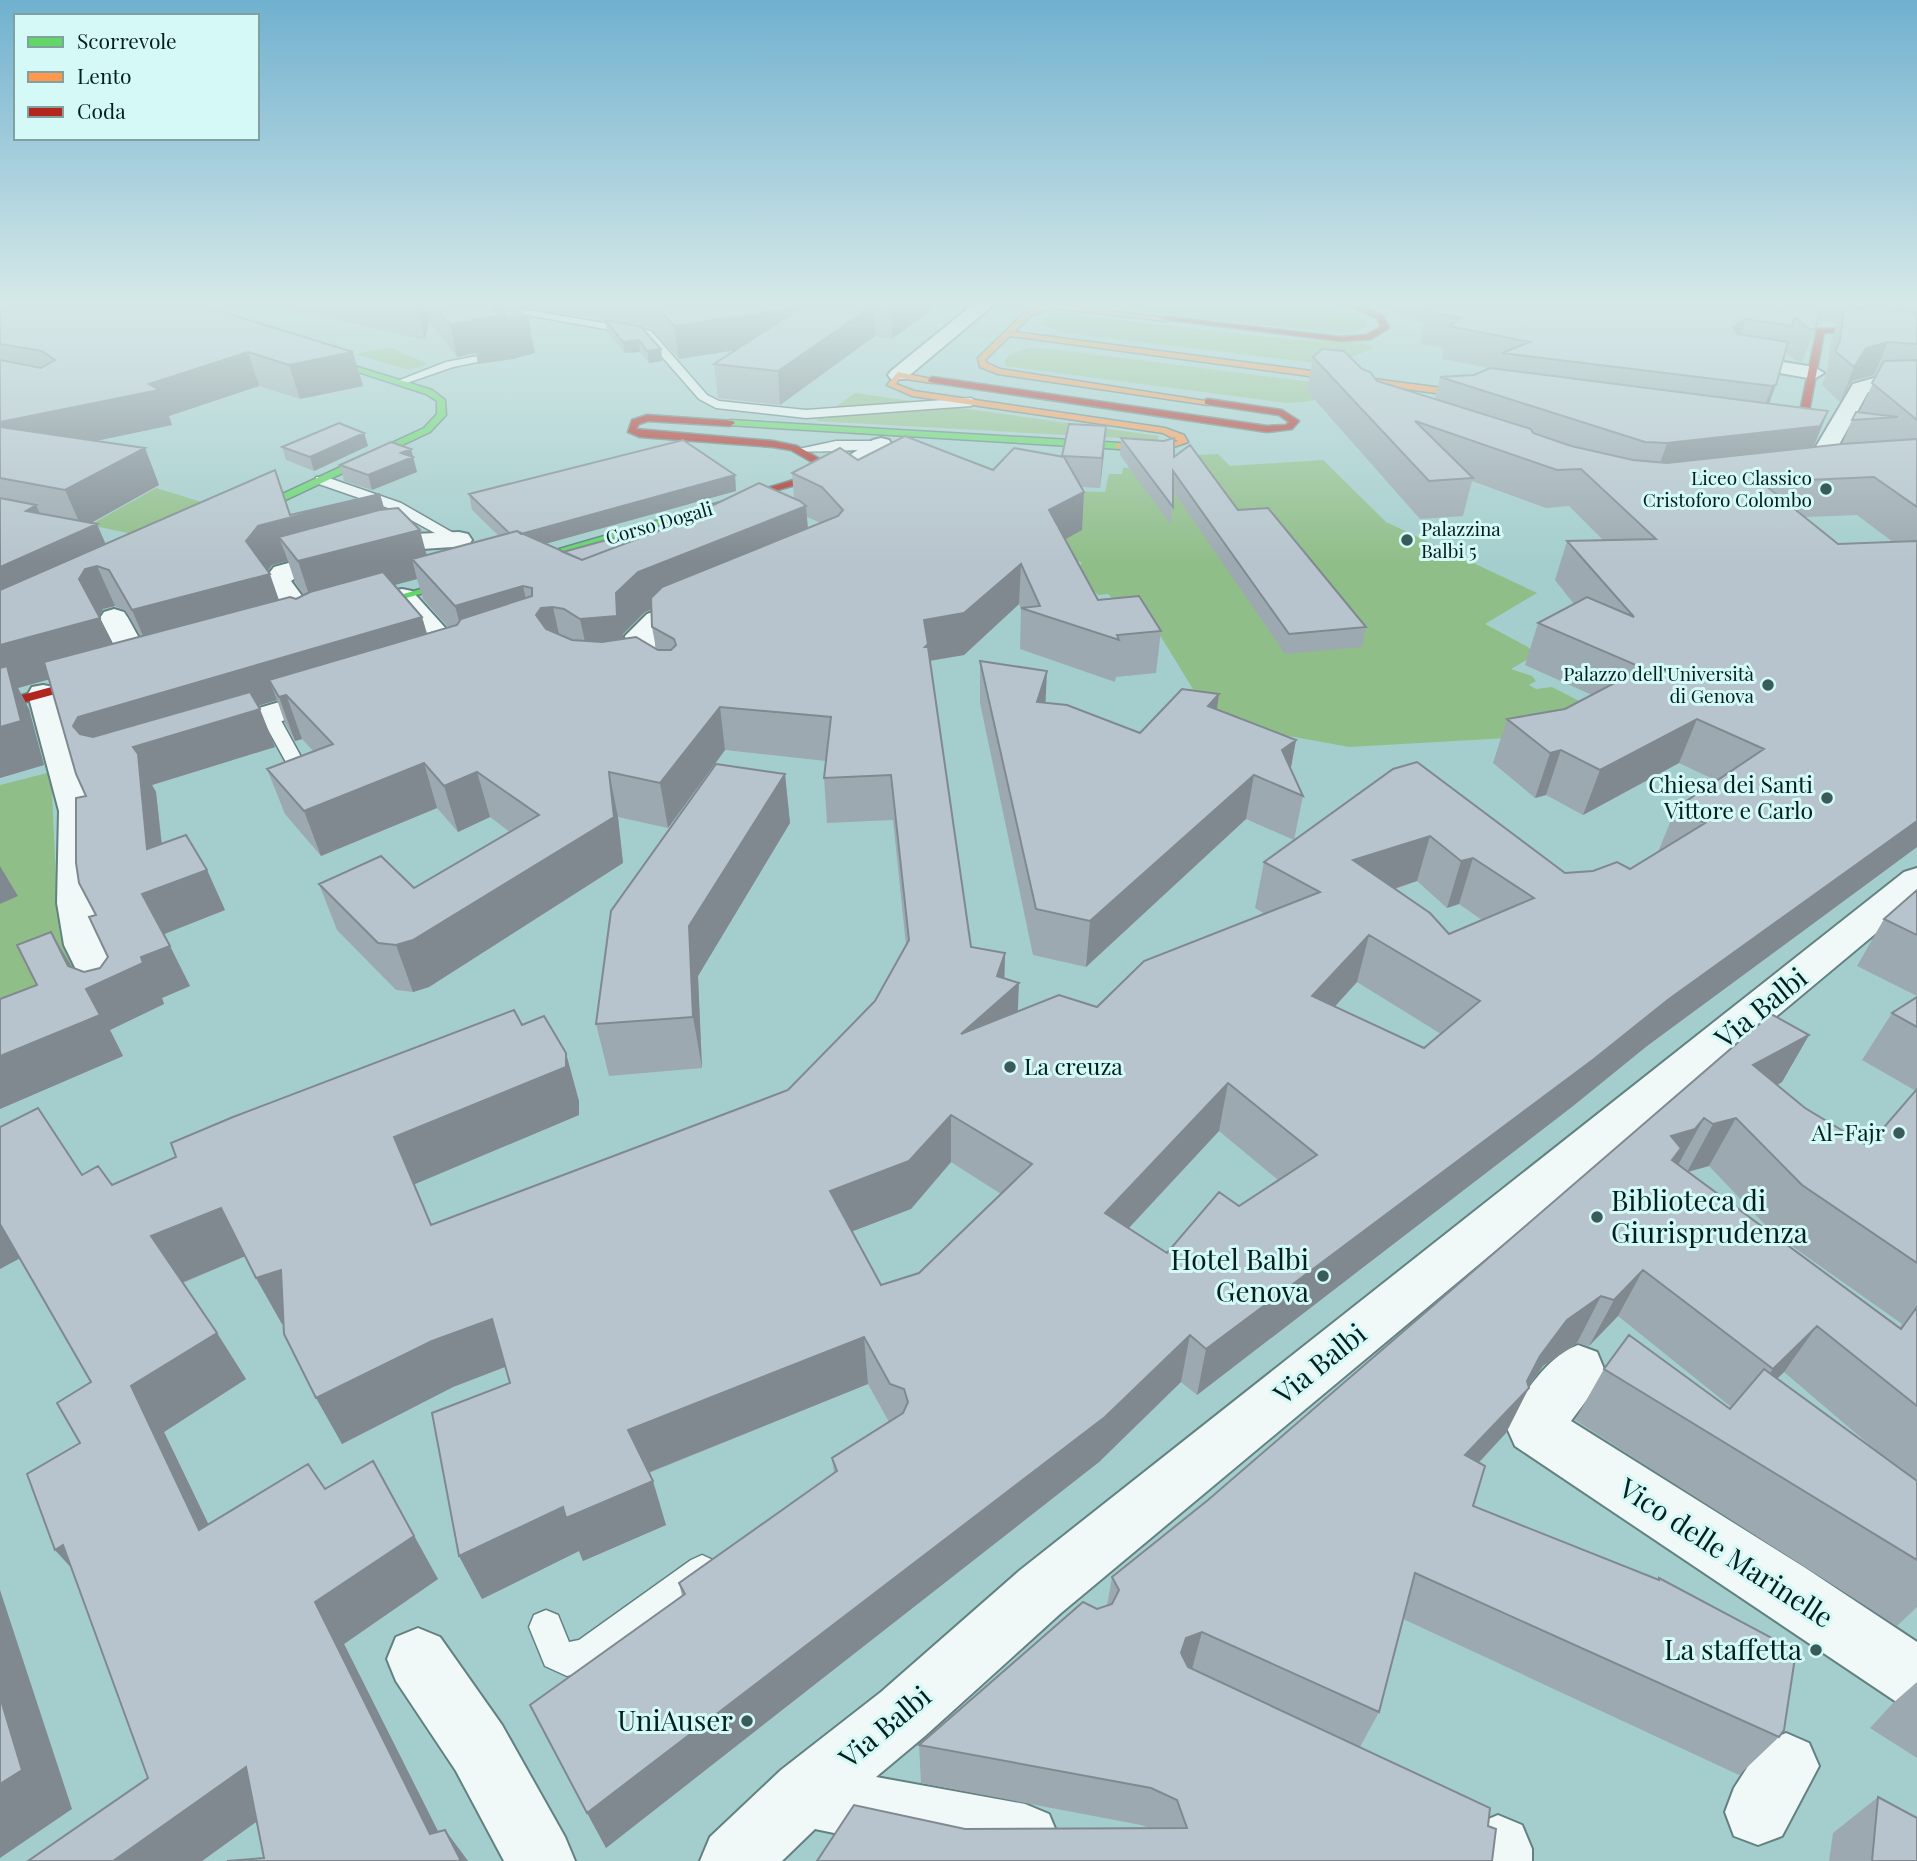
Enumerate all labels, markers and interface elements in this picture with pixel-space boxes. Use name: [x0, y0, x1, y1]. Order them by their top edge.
legend: [14, 14, 259, 140]
text: Scorrevole: [77, 26, 177, 54]
text: Lento: [77, 61, 131, 89]
text: Coda: [77, 96, 126, 124]
place label: Liceo Classico Cristoforo Colombo: [1643, 464, 1812, 512]
marker: Liceo Classico Cristoforo Colombo: [1818, 481, 1834, 497]
street label: Corso Dogali: [602, 494, 716, 550]
place label: Palazzina Balbi 5: [1421, 515, 1501, 563]
marker: Palazzina Balbi 5: [1399, 532, 1415, 548]
place label: Palazzo dell'Università di Genova: [1563, 660, 1755, 708]
marker: Palazzo dell'Università di Genova: [1760, 677, 1776, 693]
place label: Chiesa dei Santi Vittore e Carlo: [1648, 768, 1813, 825]
marker: Chiesa dei Santi Vittore e Carlo: [1819, 790, 1835, 806]
street label: Via Balbi: [1705, 958, 1814, 1056]
place label: La creuza: [1024, 1050, 1123, 1081]
marker: La creuza: [1002, 1059, 1018, 1075]
place label: Al-Fajr: [1811, 1116, 1885, 1147]
marker: Al-Fajr: [1891, 1125, 1907, 1141]
place label: Biblioteca di Giurisprudenza: [1611, 1181, 1808, 1250]
marker: Biblioteca di Giurisprudenza: [1589, 1209, 1605, 1225]
place label: Hotel Balbi Genova: [1171, 1240, 1309, 1309]
marker: Hotel Balbi Genova: [1315, 1268, 1331, 1284]
street label: Via Balbi: [1264, 1314, 1373, 1412]
street label: Vico delle Marinelle: [1612, 1468, 1841, 1635]
place label: La staffetta: [1664, 1630, 1802, 1667]
marker: La staffetta: [1808, 1642, 1824, 1658]
street label: Via Balbi: [830, 1677, 938, 1776]
place label: UniAuser: [617, 1701, 734, 1738]
marker: UniAuser: [739, 1713, 755, 1729]

